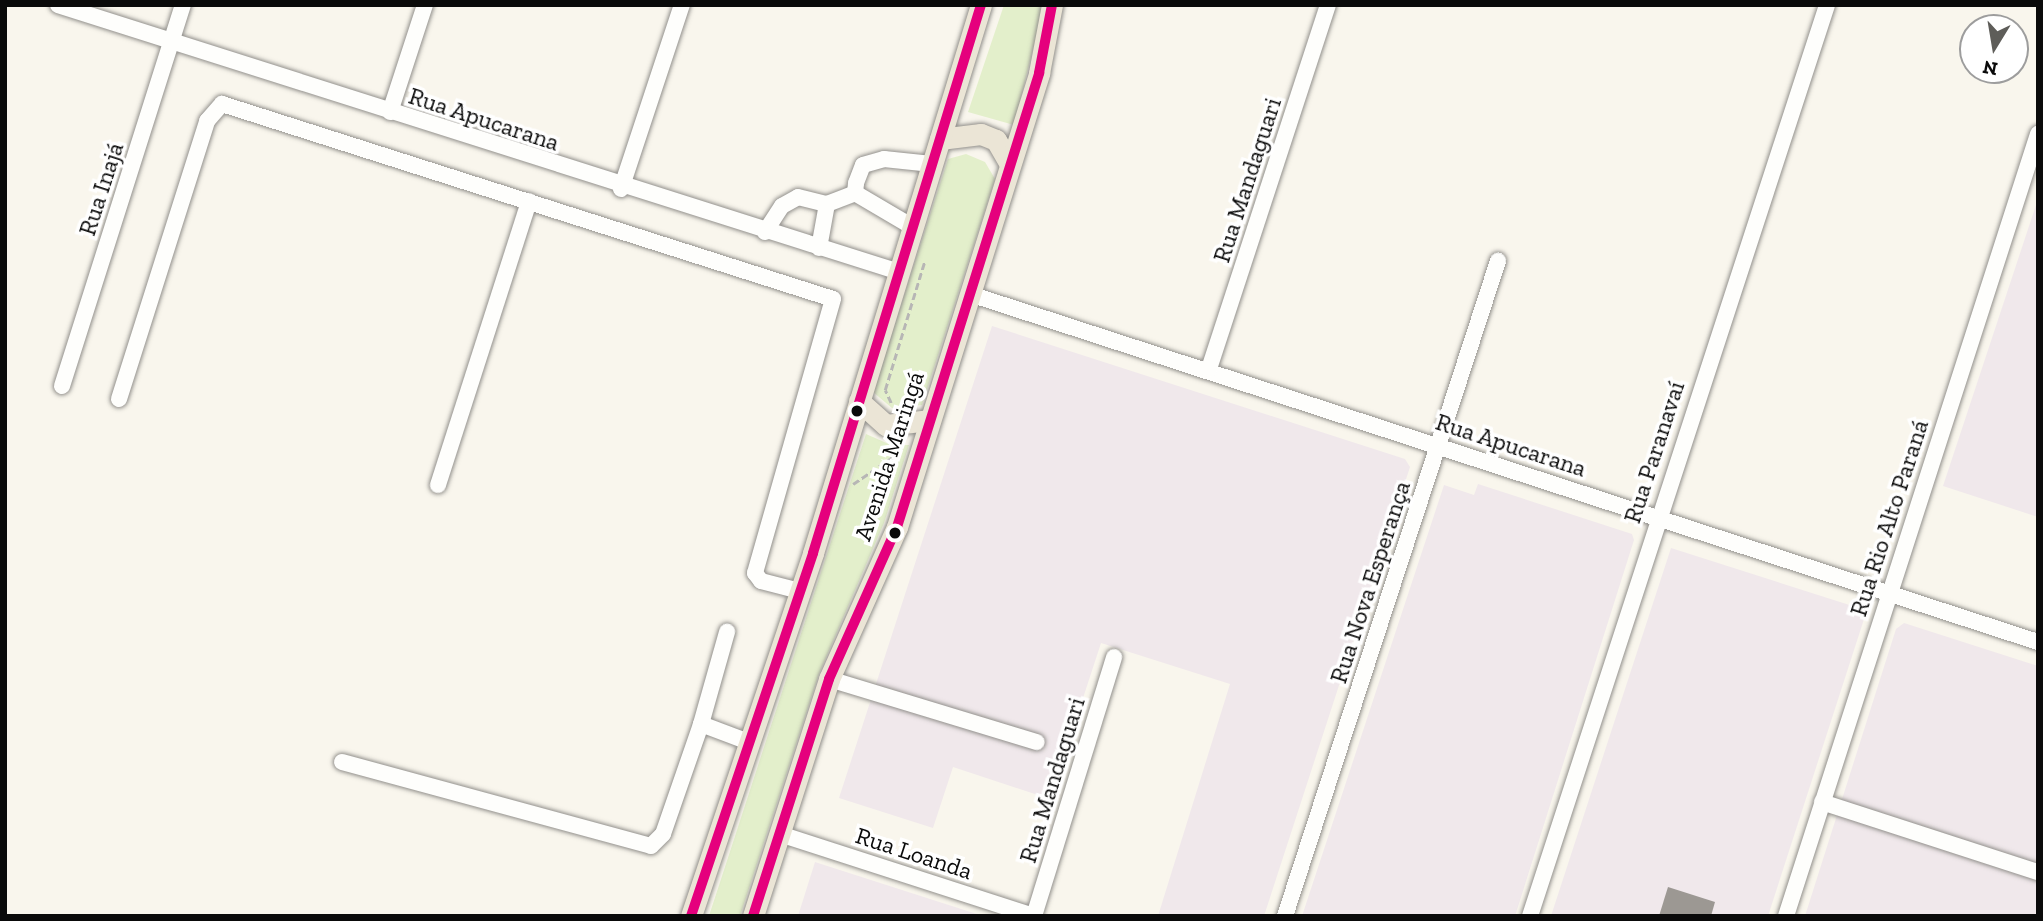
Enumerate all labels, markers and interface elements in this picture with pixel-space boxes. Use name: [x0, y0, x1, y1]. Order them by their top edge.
north arrow: [1959, 14, 2029, 84]
text: N: [1981, 55, 2000, 81]
street label: Rua Apucarana: [405, 81, 563, 157]
street label: Rua Mandaguari: [1207, 94, 1287, 266]
street label: Rua Inajá: [72, 139, 130, 239]
street label: Avenida Maringá: [848, 368, 930, 544]
street label: Rua Paranavaí: [1618, 377, 1690, 527]
unlabelled marker: [850, 404, 864, 418]
street label: Rua Apucarana: [1432, 407, 1590, 483]
street label: Rua Rio Alto Paraná: [1844, 416, 1934, 620]
street label: Rua Nova Esperança: [1324, 477, 1416, 687]
unlabelled marker: [888, 526, 902, 540]
street label: Rua Mandaguari: [1013, 694, 1091, 866]
street label: Rua Loanda: [852, 821, 976, 885]

